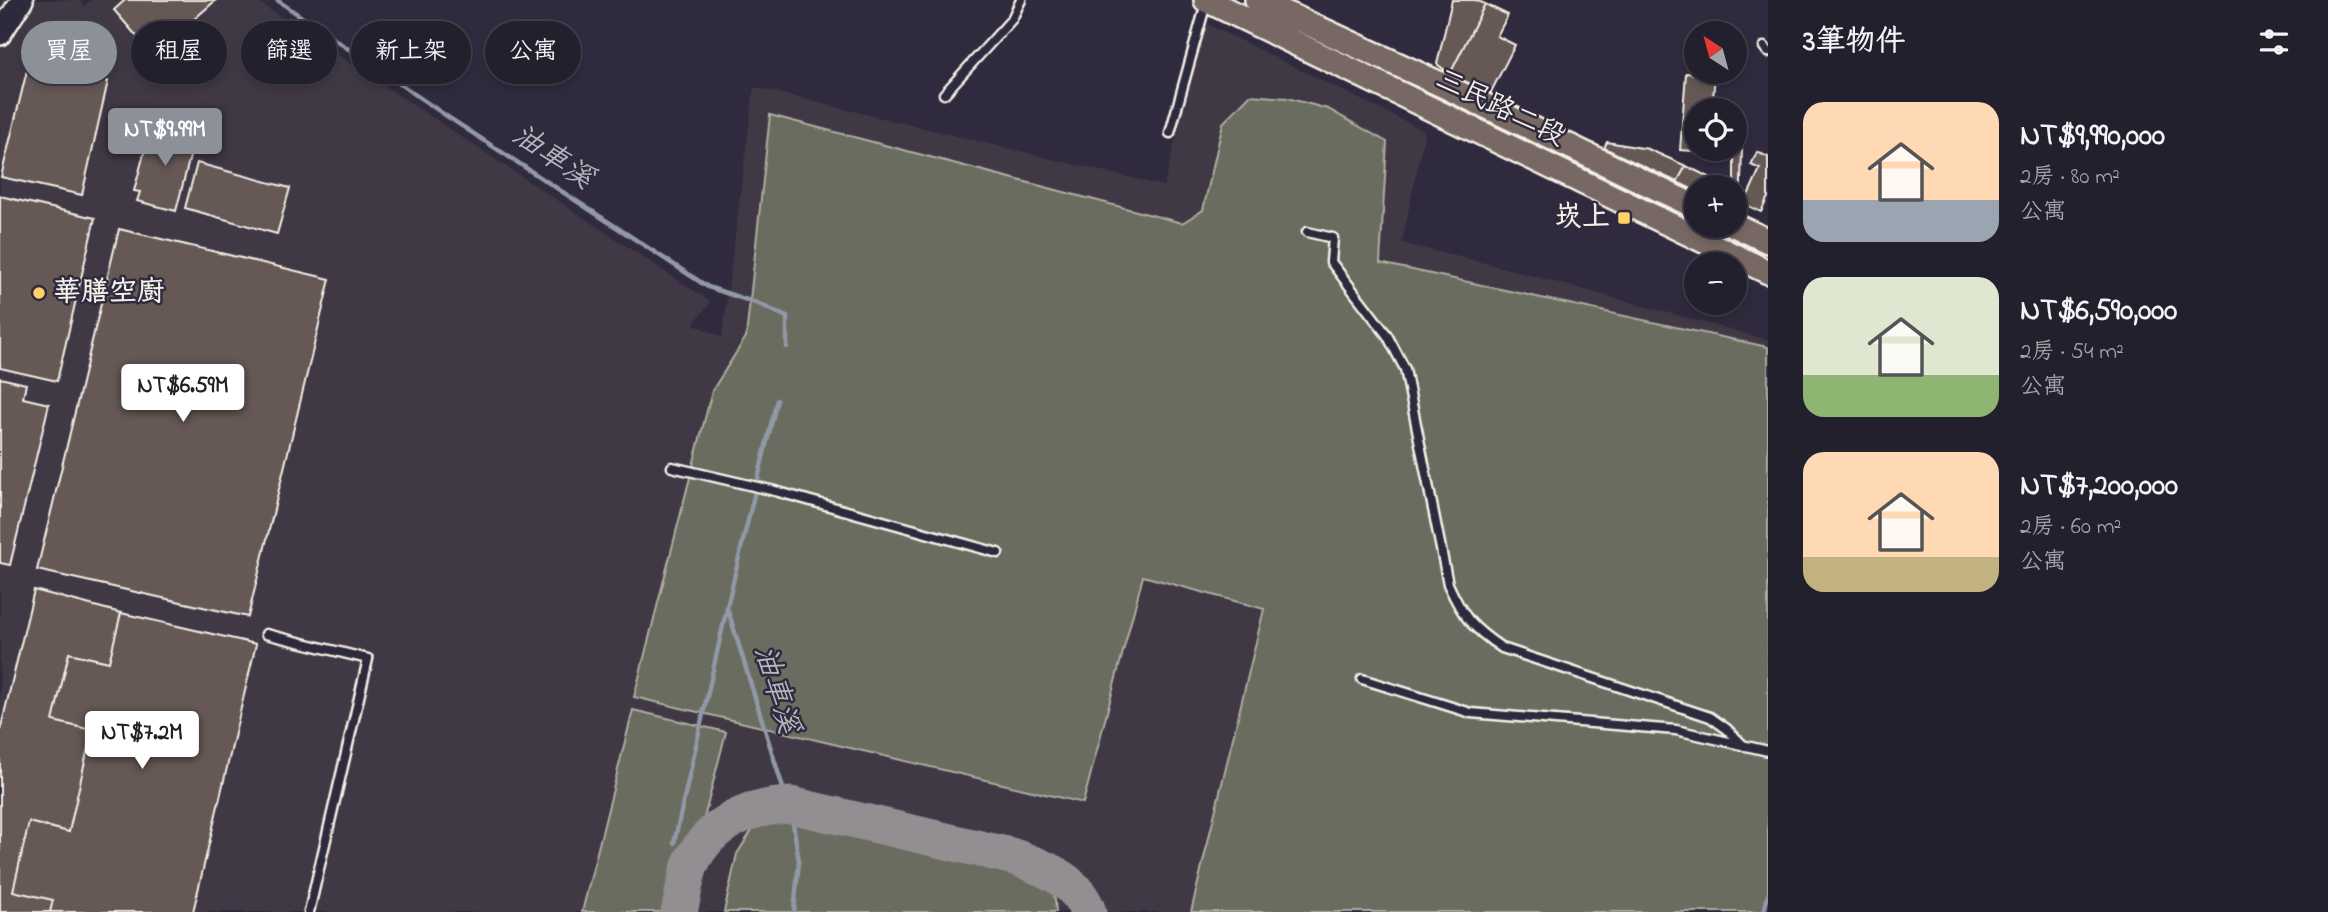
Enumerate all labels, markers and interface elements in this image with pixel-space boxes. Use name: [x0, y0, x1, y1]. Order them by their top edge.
chip: 買屋: [21, 21, 117, 84]
chip: 租屋: [131, 21, 227, 84]
chip: 篩選: [241, 21, 337, 84]
chip: 新上架: [351, 21, 471, 84]
chip: 公寓: [485, 21, 581, 84]
north arrow: [1684, 21, 1746, 84]
map controls: [1684, 21, 1747, 315]
text: 3筆物件: [1803, 21, 1905, 65]
icon: filters: [2255, 23, 2293, 61]
street label: 三民路二段: [1428, 60, 1572, 158]
button: locate: [1684, 98, 1747, 161]
pin: NT$9.99M: [93, 108, 237, 168]
text: NT$9.99M: [124, 114, 206, 147]
water label: 油車溪: [502, 115, 603, 203]
text: NT$9,990,000: [2020, 115, 2165, 159]
icon: home: [1859, 130, 1943, 214]
text: 2房 · 80 m²: [2020, 161, 2120, 194]
button: +: [1684, 175, 1747, 238]
text: 公寓: [2020, 196, 2066, 229]
place label: 崁上: [1554, 198, 1610, 239]
marker: 崁上: [1616, 210, 1632, 226]
button: −: [1684, 252, 1747, 315]
place label: 華膳空廚: [53, 273, 165, 314]
marker: 華膳空廚: [31, 285, 47, 301]
text: NT$6,590,000: [2020, 290, 2177, 334]
icon: home: [1859, 305, 1943, 389]
text: 2房 · 54 m²: [2020, 336, 2124, 369]
pin: NT$6.59M: [111, 364, 255, 424]
text: NT$6.59M: [137, 370, 229, 403]
text: 公寓: [2020, 371, 2066, 404]
text: NT$7,200,000: [2020, 465, 2178, 509]
icon: home: [1859, 480, 1943, 564]
text: 2房 · 60 m²: [2020, 511, 2121, 544]
text: 公寓: [2020, 546, 2066, 579]
water label: 油車溪: [741, 641, 810, 741]
pin: NT$7.2M: [77, 712, 207, 771]
text: NT$7.2M: [101, 717, 183, 750]

